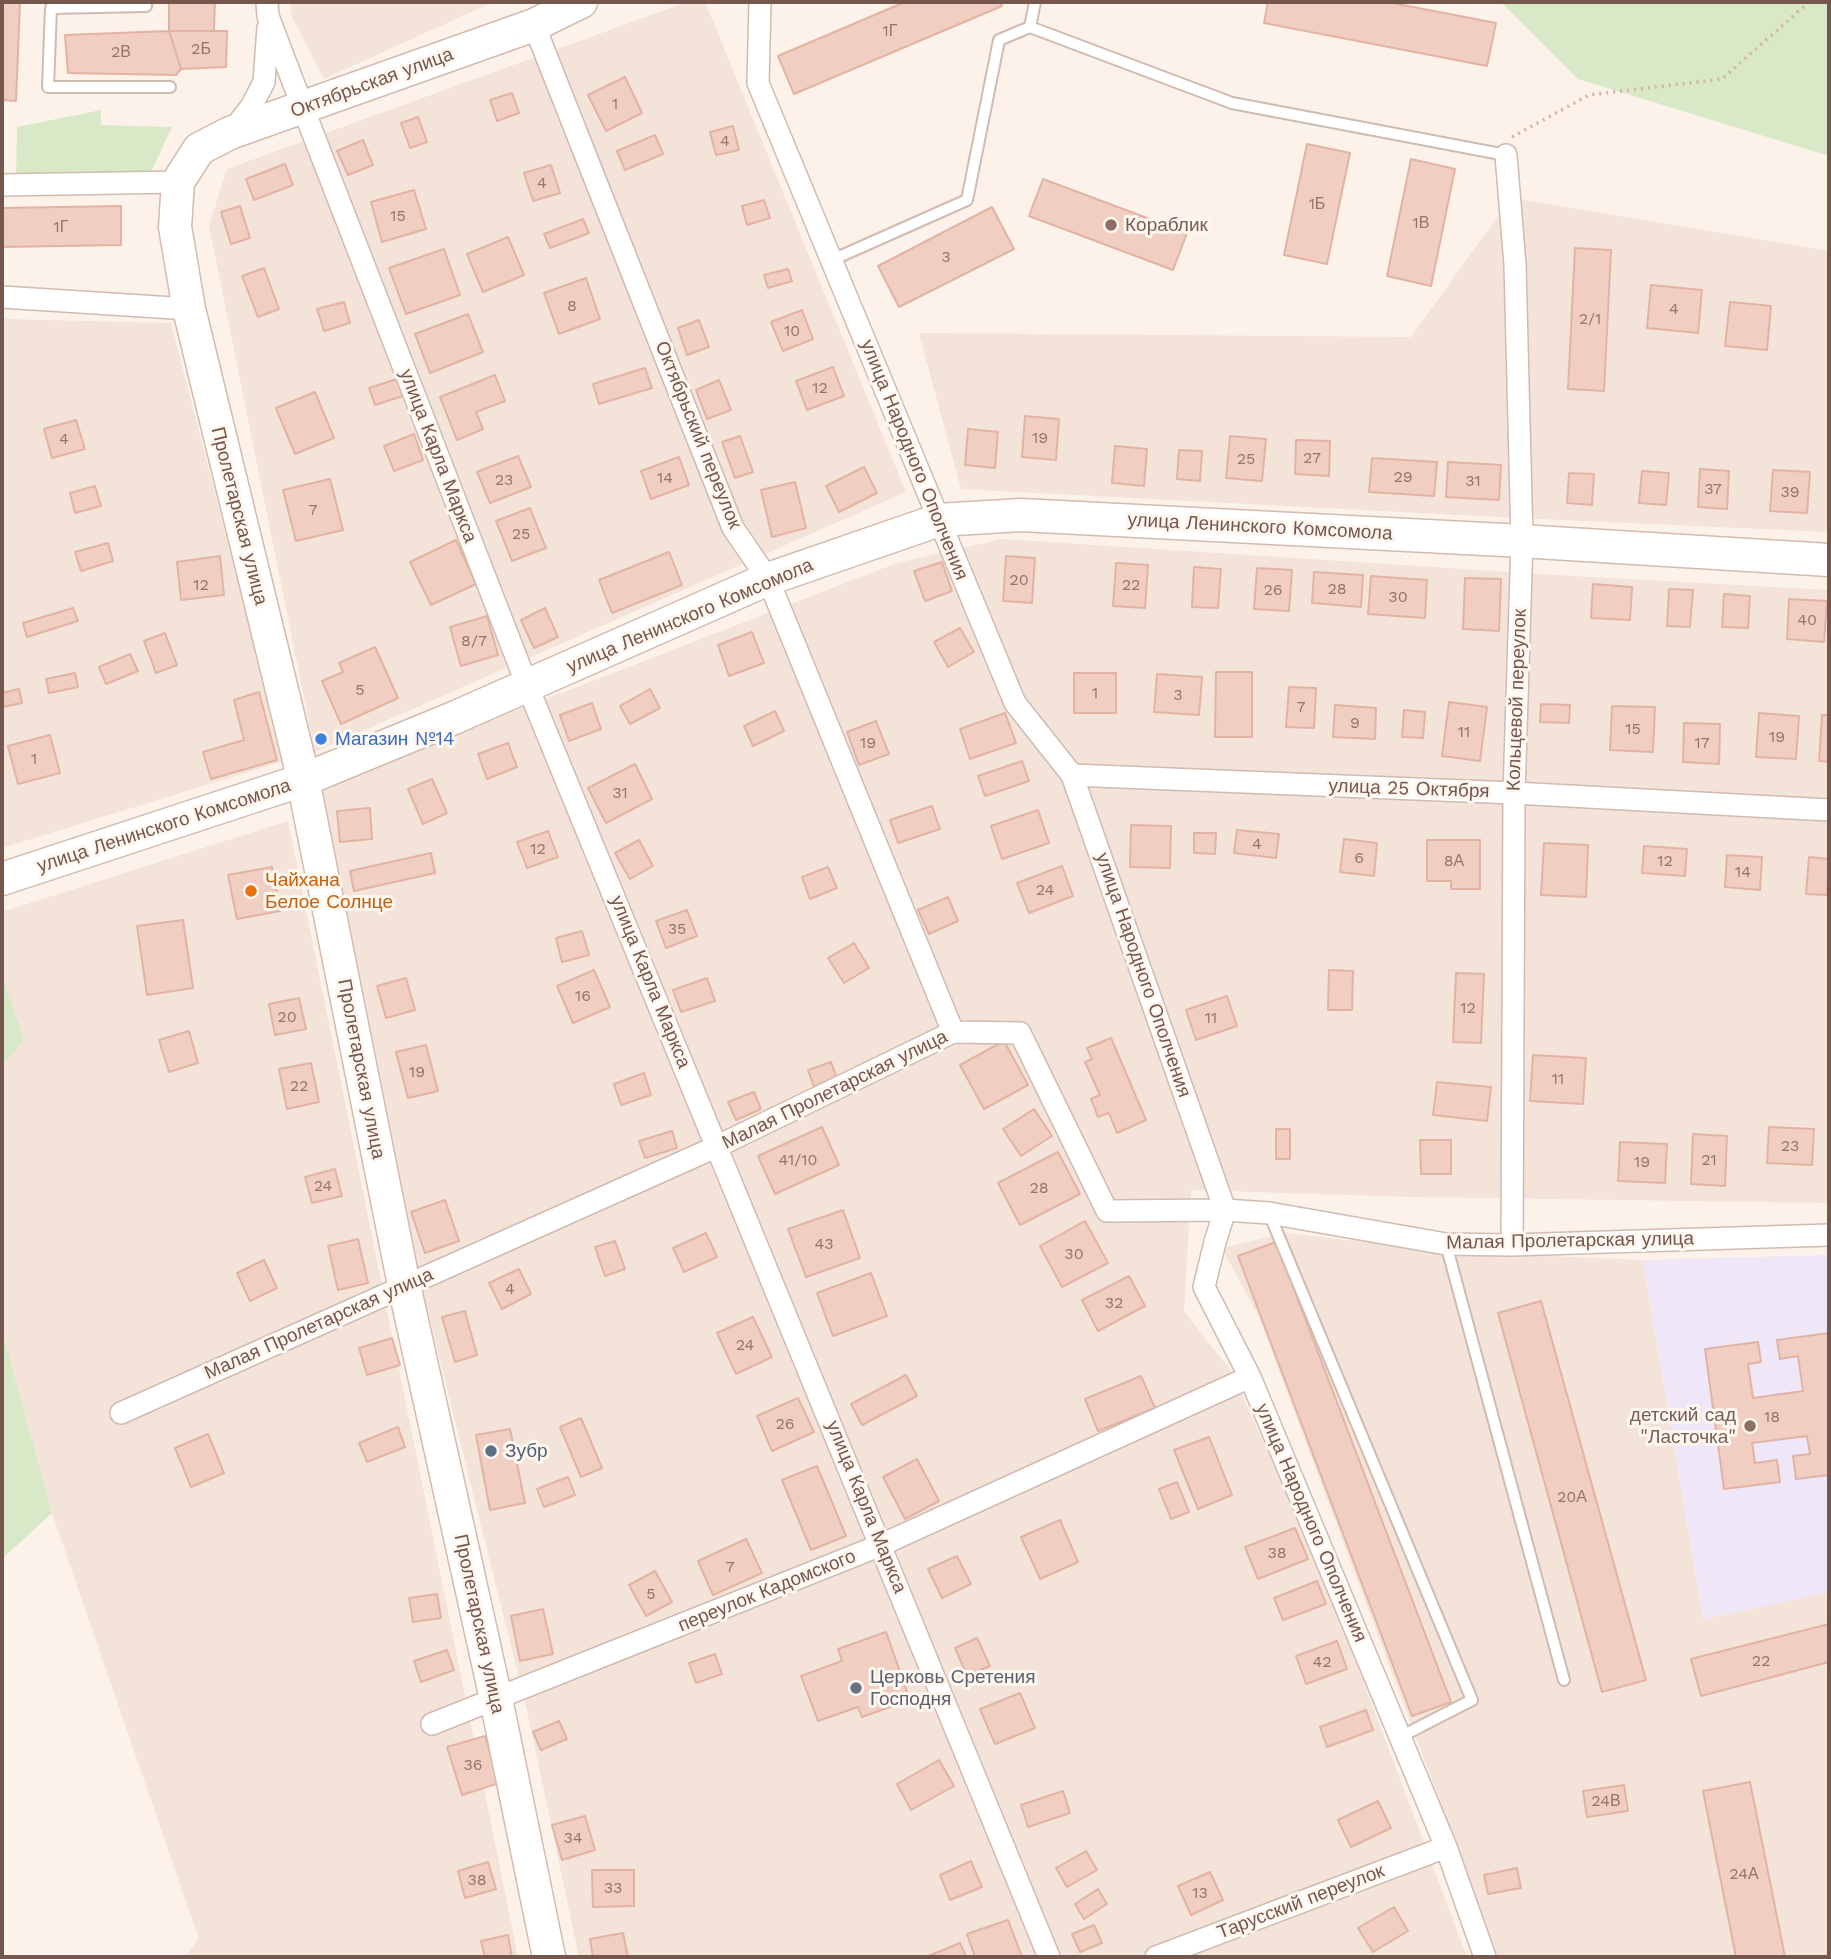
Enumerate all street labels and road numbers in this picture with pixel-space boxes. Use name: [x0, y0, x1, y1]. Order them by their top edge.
street label: Октябрьская улица: [288, 43, 456, 123]
street label: улица Народного Ополчения: [855, 337, 973, 583]
street label: Октябрьский переулок: [650, 338, 746, 532]
street label: улица Карла Маркса: [394, 366, 482, 546]
street label: Пролетарская улица: [206, 425, 272, 607]
street label: улица Ленинского Комсомола: [1127, 509, 1393, 545]
street label: улица Ленинского Комсомола: [563, 554, 817, 678]
street label: Кольцевой переулок: [1502, 609, 1532, 791]
street label: улица Ленинского Комсомола: [34, 774, 294, 878]
street label: улица 25 Октября: [1328, 775, 1490, 803]
street label: улица Народного Ополчения: [1090, 850, 1196, 1100]
street label: улица Карла Маркса: [605, 892, 695, 1072]
street label: Пролетарская улица: [332, 977, 390, 1161]
street label: Малая Пролетарская улица: [719, 1025, 951, 1155]
street label: Малая Пролетарская улица: [1446, 1227, 1694, 1255]
street label: Малая Пролетарская улица: [201, 1263, 437, 1385]
street label: улица Народного Ополчения: [1250, 1400, 1372, 1646]
street label: улица Карла Маркса: [821, 1417, 911, 1597]
street label: Пролетарская улица: [449, 1532, 509, 1716]
street label: переулок Кадомского: [675, 1545, 859, 1637]
street label: Тарусский переулок: [1214, 1860, 1388, 1944]

